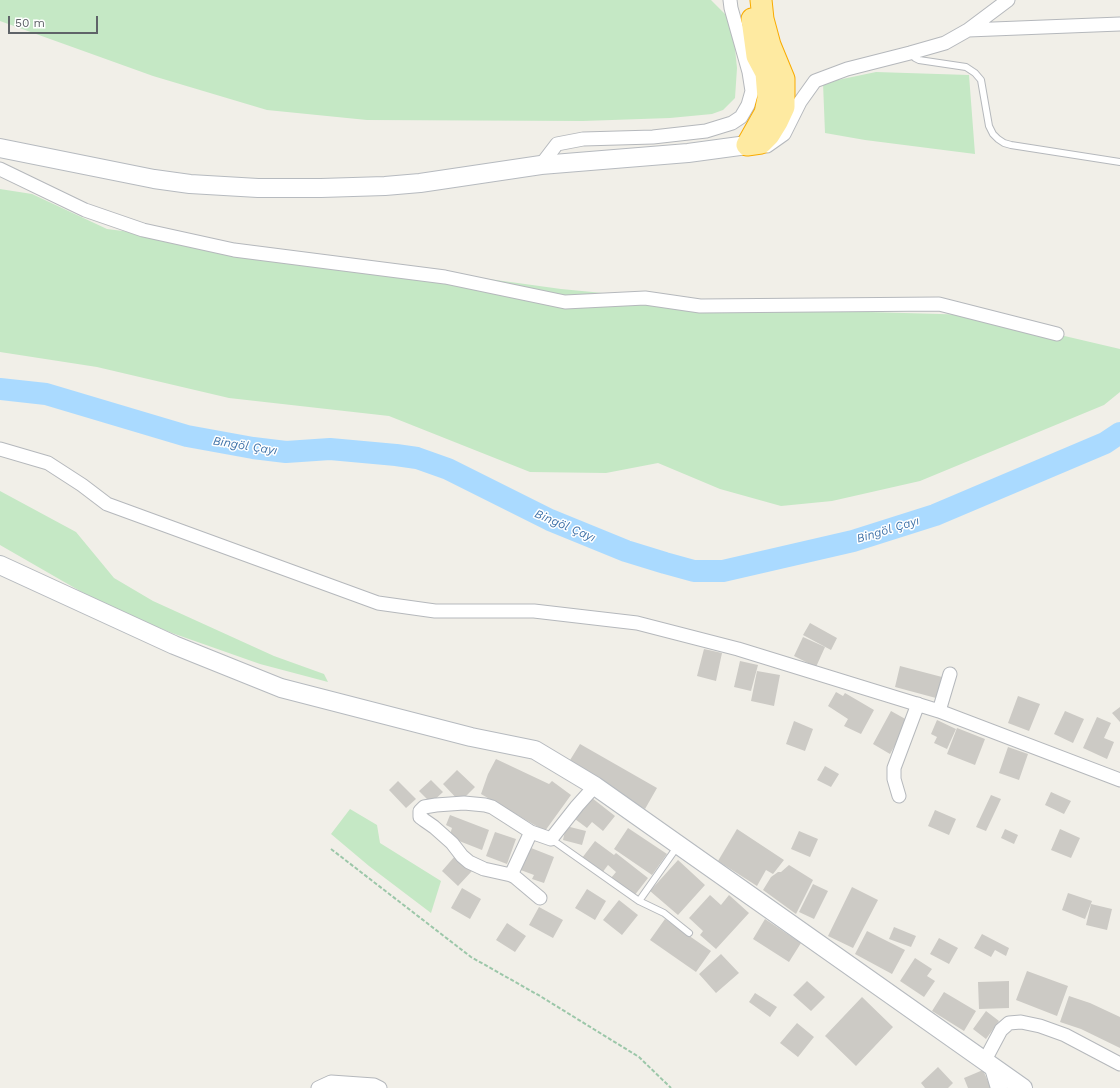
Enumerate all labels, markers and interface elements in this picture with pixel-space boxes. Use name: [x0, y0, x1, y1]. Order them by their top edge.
scale bar: [10, 8, 100, 34]
text: 50 m: [15, 16, 45, 30]
water label: Bingöl Çayı: [212, 434, 278, 458]
water label: Bingöl Çayı: [532, 507, 598, 545]
water label: Bingöl Çayı: [855, 514, 921, 546]

